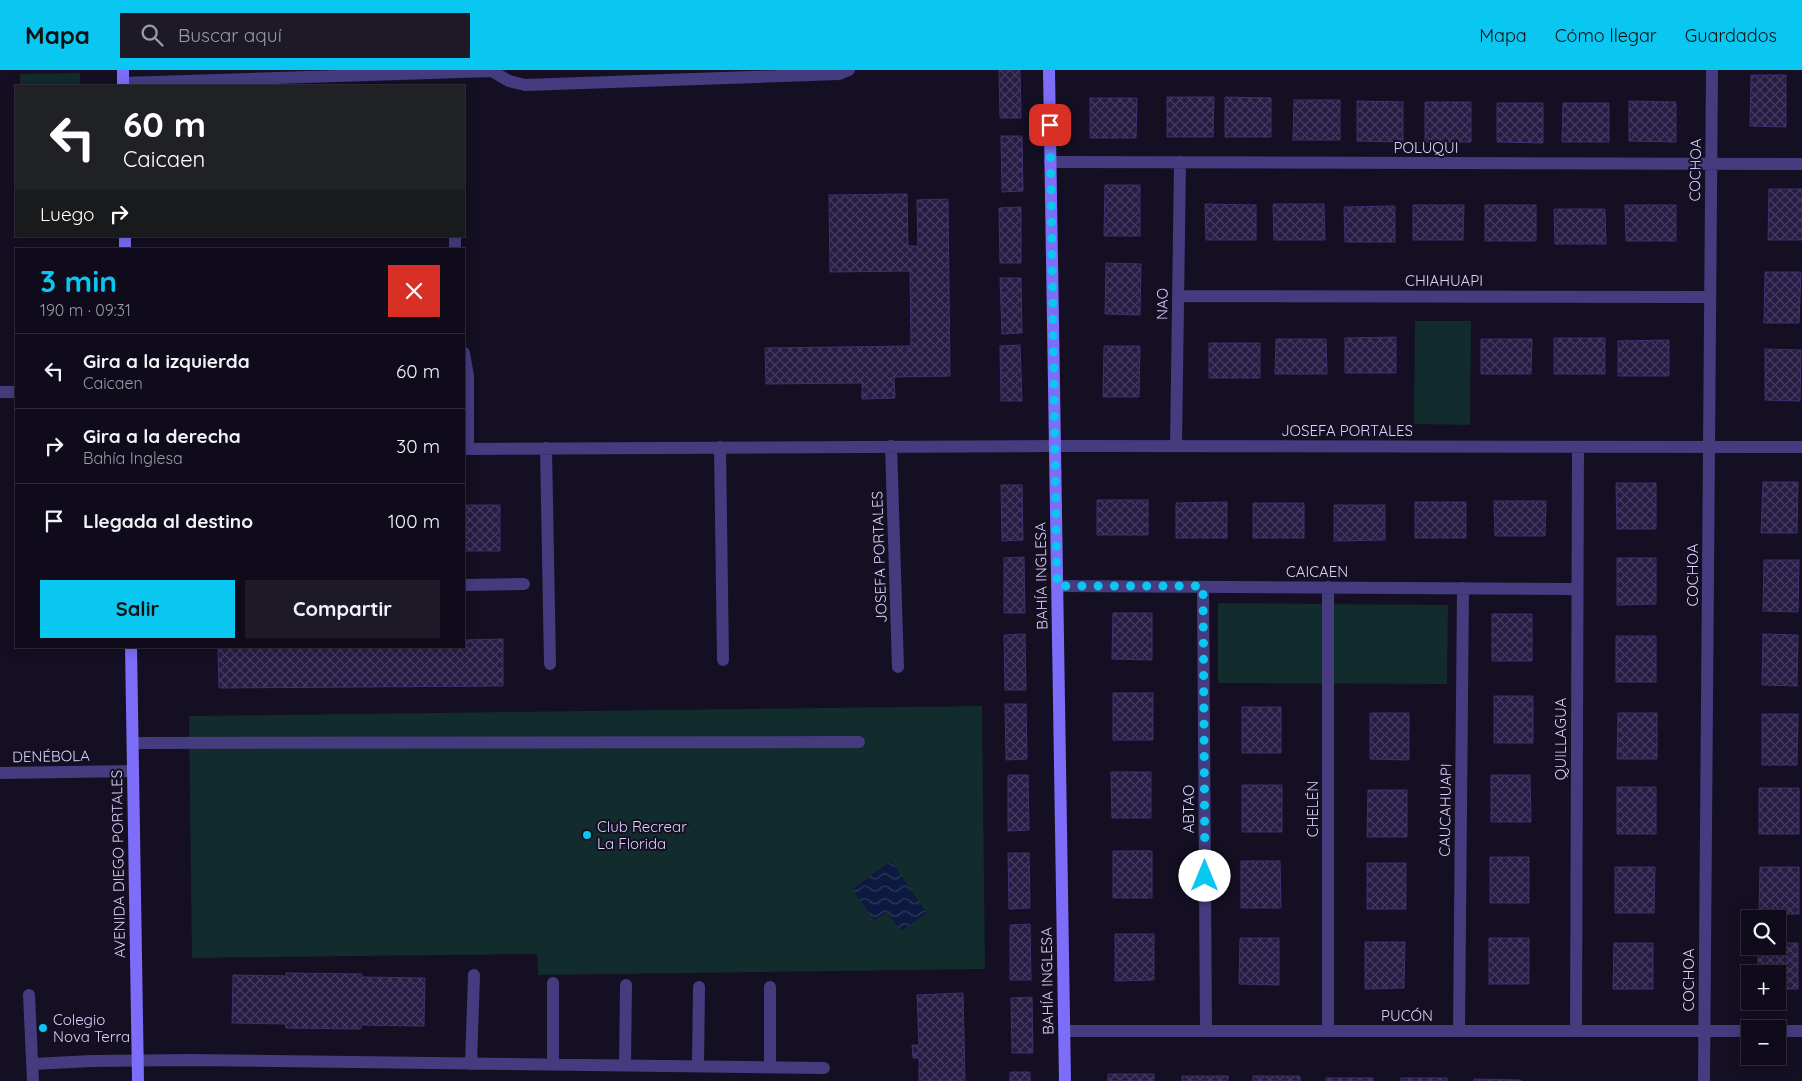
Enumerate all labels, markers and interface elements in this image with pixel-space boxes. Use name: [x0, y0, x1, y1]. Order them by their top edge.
search box: [120, 13, 470, 58]
text: Mapa: [25, 20, 90, 50]
icon: search: [138, 21, 166, 49]
text: Buscar aquí: [178, 23, 282, 47]
text: Mapa: [1479, 24, 1527, 47]
text: Cómo llegar: [1555, 24, 1657, 47]
text: Guardados: [1685, 24, 1777, 47]
text: 60 m: [123, 102, 206, 146]
pin: [1029, 104, 1071, 146]
icon: left: [40, 105, 105, 170]
icon: arrive: [1036, 111, 1064, 139]
street label: POLUQUI: [1394, 138, 1458, 157]
street label: COCHOA: [1685, 138, 1705, 202]
text: Caicaen: [123, 145, 205, 173]
icon: right: [105, 200, 133, 228]
text: Luego: [40, 202, 95, 226]
text: 3 min: [40, 262, 117, 300]
button: close: [388, 265, 440, 317]
street label: CHIAHUAPI: [1405, 271, 1483, 290]
street label: NAO: [1152, 288, 1172, 320]
text: 190 m · 09:31: [40, 300, 131, 320]
text: Gira a la izquierda: [83, 349, 250, 373]
icon: left: [40, 357, 68, 385]
text: 60 m: [396, 359, 440, 383]
text: Caicaen: [83, 373, 143, 393]
street label: JOSEFA PORTALES: [1281, 421, 1413, 440]
text: Gira a la derecha: [83, 424, 241, 448]
icon: right: [40, 432, 68, 460]
text: 30 m: [396, 434, 440, 458]
text: Bahía Inglesa: [83, 448, 183, 468]
street label: JOSEFA PORTALES: [867, 491, 891, 623]
icon: arrive: [40, 507, 68, 535]
text: Llegada al destino: [83, 509, 253, 533]
text: 100 m: [388, 509, 440, 533]
street label: BAHÍA INGLESA: [1031, 522, 1051, 630]
street label: COCHOA: [1683, 543, 1702, 607]
street label: CAICAEN: [1286, 562, 1348, 581]
button: Salir: [40, 580, 235, 638]
button: Compartir: [245, 580, 440, 638]
street label: QUILLAGUA: [1551, 698, 1570, 780]
street label: DENÉBOLA: [12, 746, 90, 766]
street label: CAUCAHUAPI: [1435, 763, 1455, 857]
street label: AVENIDA DIEGO PORTALES: [107, 770, 129, 958]
street label: CHELÉN: [1303, 781, 1322, 837]
street label: ABTAO: [1179, 785, 1198, 833]
place label: Club Recrear La Florida: [597, 817, 687, 853]
marker: Club Recrear La Florida: [581, 829, 593, 841]
position arrow: [1178, 849, 1230, 901]
map controls: [1741, 910, 1786, 1065]
button: search: [1741, 910, 1786, 955]
street label: BAHÍA INGLESA: [1037, 927, 1057, 1035]
street label: COCHOA: [1679, 948, 1698, 1012]
button: +: [1741, 965, 1786, 1010]
street label: PUCÓN: [1381, 1006, 1433, 1025]
place label: Colegio Nova Terra: [53, 1010, 130, 1046]
button: −: [1741, 1020, 1786, 1065]
marker: Colegio Nova Terra: [37, 1022, 49, 1034]

